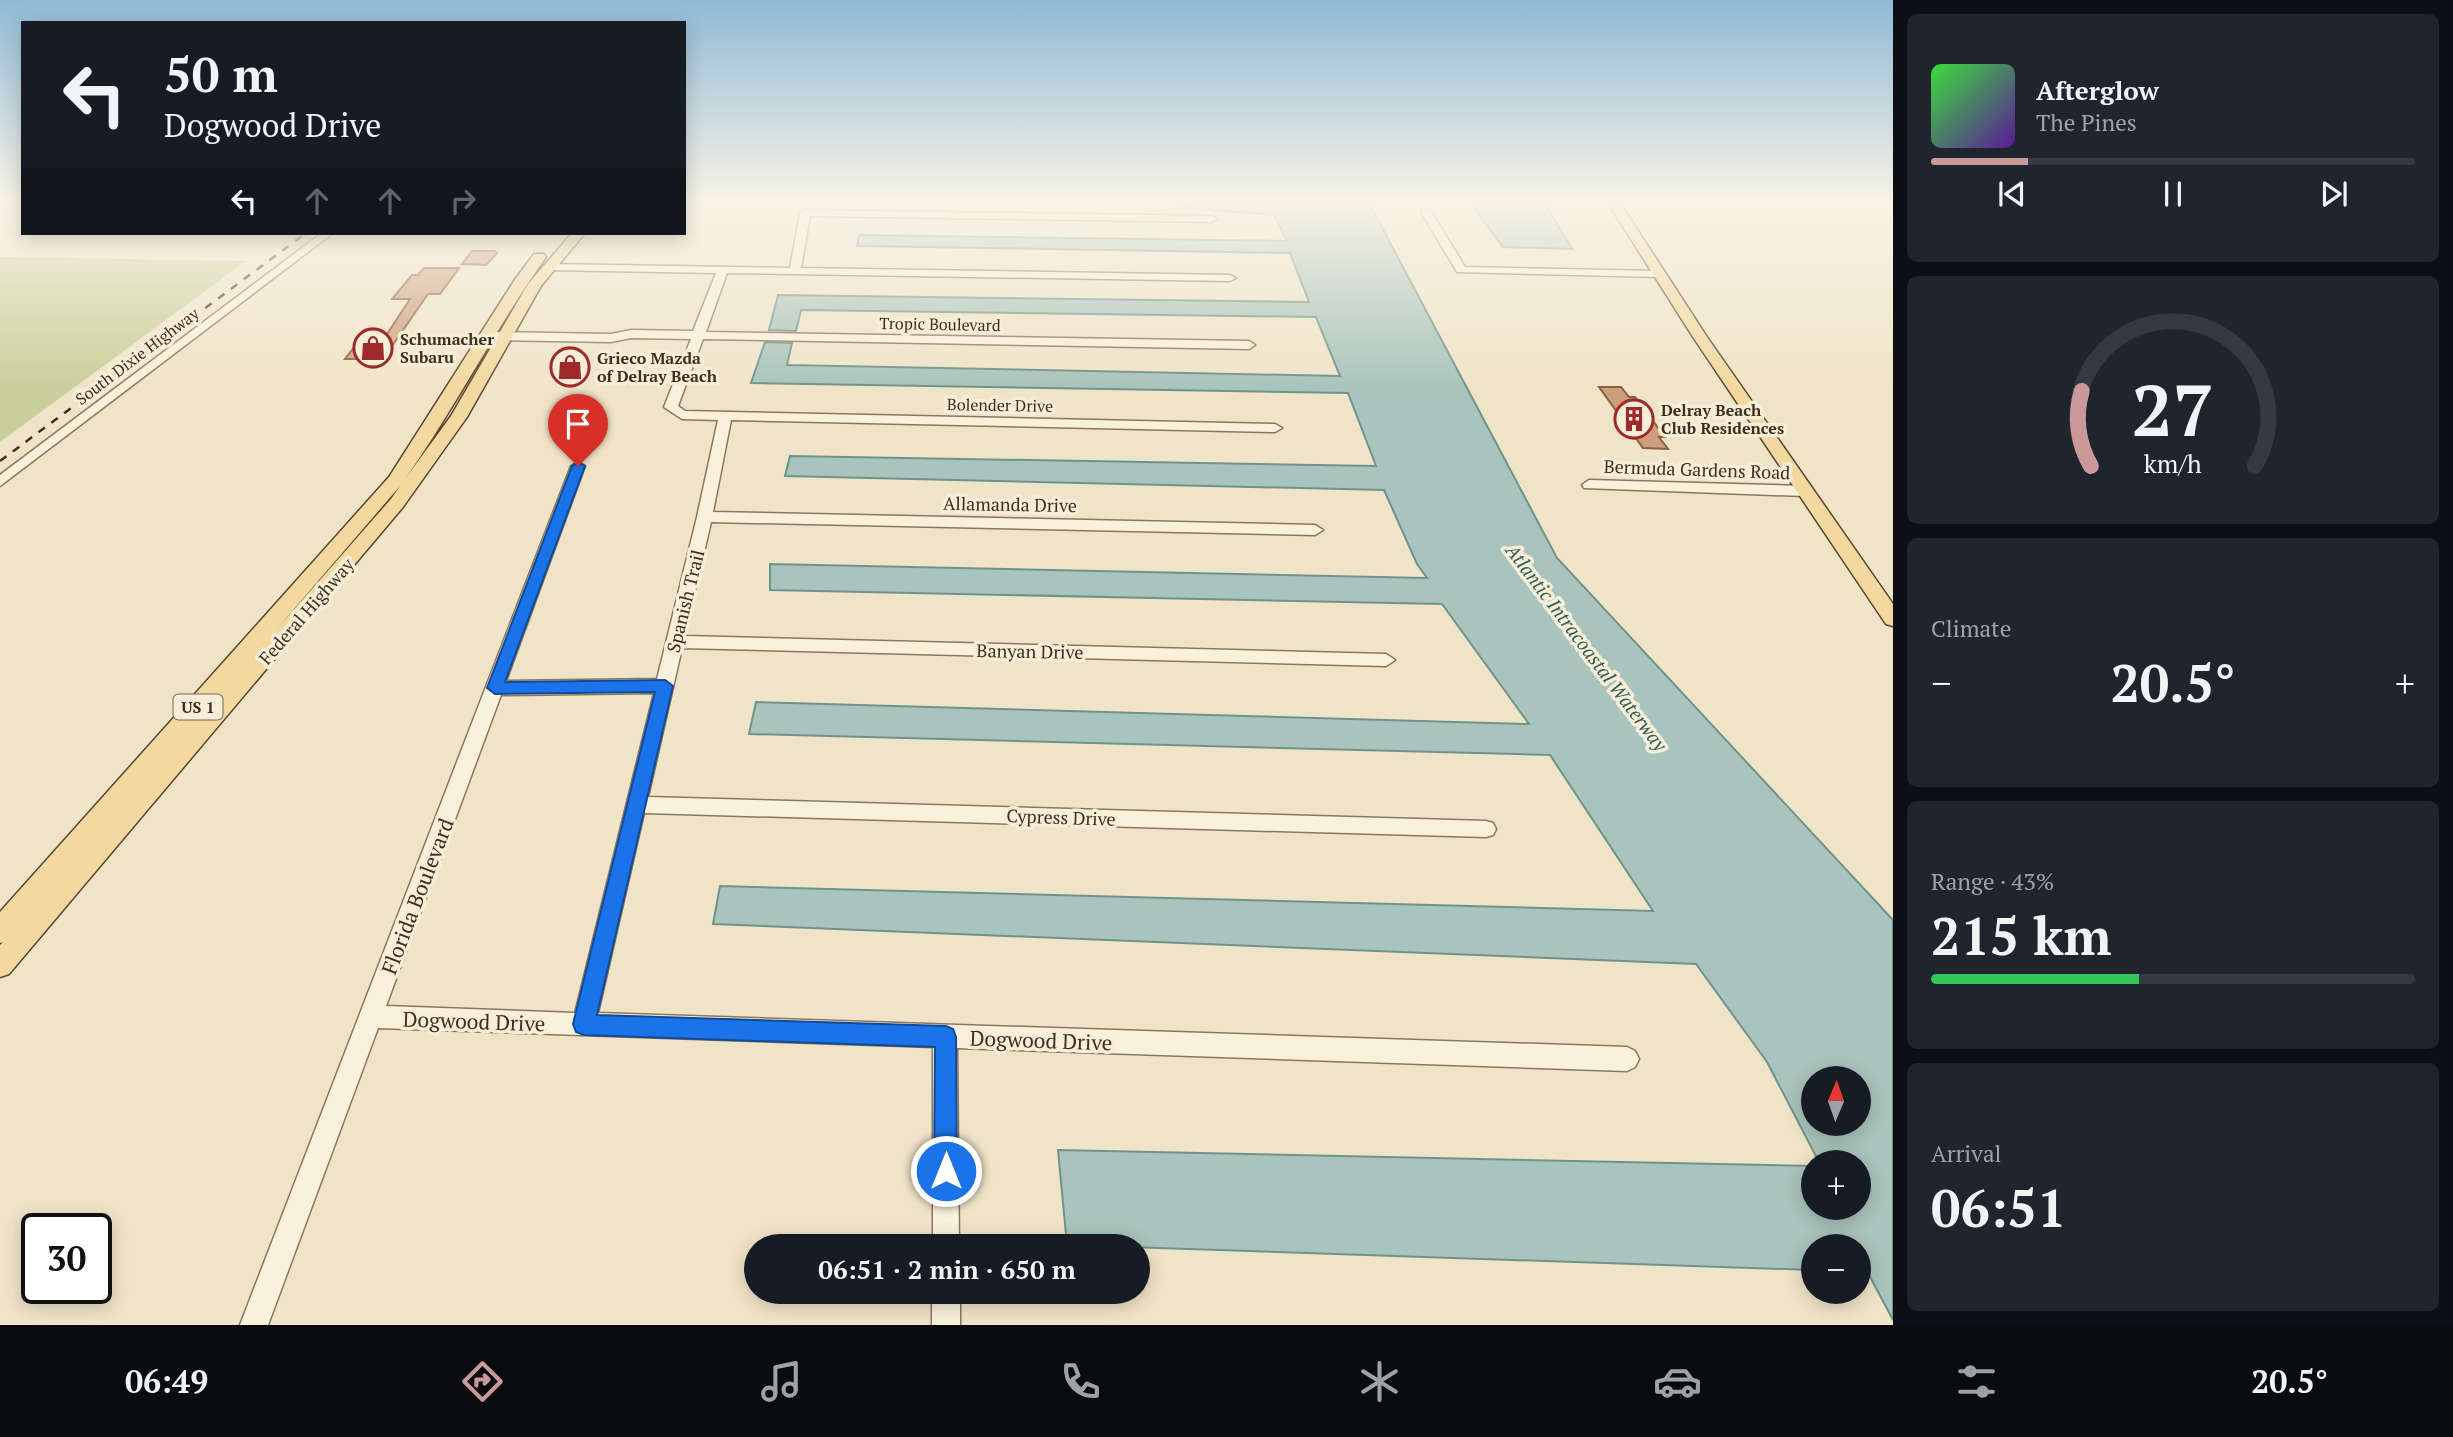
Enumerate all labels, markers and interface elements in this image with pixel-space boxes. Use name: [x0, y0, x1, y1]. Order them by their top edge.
text: 50 m: [164, 41, 278, 106]
icon: left: [49, 49, 140, 140]
text: Afterglow: [2036, 73, 2159, 107]
text: Dogwood Drive: [164, 104, 381, 146]
text: The Pines: [2036, 107, 2137, 138]
icon: previous: [1993, 175, 2031, 213]
icon: pause: [2154, 175, 2192, 213]
icon: next: [2315, 175, 2353, 213]
icon: left: [225, 182, 263, 220]
icon: ahead: [298, 182, 336, 220]
icon: ahead: [371, 182, 409, 220]
icon: right: [444, 182, 482, 220]
street label: South Dixie Highway: [71, 302, 204, 410]
street label: Tropic Boulevard: [879, 312, 1001, 336]
shop icon: Schumacher Subaru: [352, 327, 394, 369]
place label: Schumacher Subaru: [400, 328, 494, 368]
shop icon: Grieco Mazda of Delray Beach: [549, 346, 591, 388]
place label: Grieco Mazda of Delray Beach: [597, 347, 718, 387]
text: 27: [2132, 361, 2214, 458]
street label: Bolender Drive: [947, 393, 1053, 417]
pin: [548, 394, 608, 466]
building icon: Delray Beach Club Residences: [1613, 398, 1655, 440]
place label: Delray Beach Club Residences: [1661, 399, 1784, 439]
icon: arrive: [559, 405, 597, 443]
text: km/h: [2144, 447, 2202, 480]
street label: Bermuda Gardens Road: [1603, 454, 1791, 484]
street label: Allamanda Drive: [943, 491, 1077, 517]
water label: Atlantic Intracoastal Waterway: [1500, 538, 1674, 757]
street label: Spanish Trail: [661, 547, 709, 655]
street label: Federal Highway: [253, 552, 359, 669]
text: Climate: [1931, 613, 2011, 644]
street label: Banyan Drive: [976, 638, 1084, 664]
text: 20.5°: [2110, 648, 2236, 717]
text: −: [1931, 658, 1951, 708]
text: +: [2395, 658, 2415, 708]
road number: US 1: [174, 694, 222, 720]
street label: Cypress Drive: [1006, 803, 1116, 831]
street label: Florida Boulevard: [374, 814, 460, 978]
text: Range · 43%: [1931, 866, 2054, 897]
text: 215 km: [1931, 901, 2112, 970]
street label: Dogwood Drive: [402, 1005, 546, 1037]
street label: Dogwood Drive: [969, 1024, 1113, 1056]
north arrow: [1801, 1066, 1871, 1136]
map controls: [1801, 1066, 1871, 1304]
position arrow: [909, 1134, 983, 1208]
text: Arrival: [1931, 1138, 2002, 1169]
button: +: [1801, 1150, 1871, 1220]
text: 06:51: [1931, 1173, 2066, 1242]
speed limit sign: 30: [21, 1213, 112, 1304]
button: −: [1801, 1234, 1871, 1304]
text: 06:51 · 2 min · 650 m: [818, 1252, 1076, 1286]
icon: directions: [458, 1357, 507, 1406]
icon: music: [757, 1357, 806, 1406]
icon: phone: [1056, 1357, 1105, 1406]
icon: climate: [1355, 1357, 1404, 1406]
icon: car: [1653, 1357, 1702, 1406]
icon: filters: [1952, 1357, 2001, 1406]
text: 06:49: [125, 1360, 208, 1402]
text: 20.5°: [2251, 1360, 2328, 1402]

